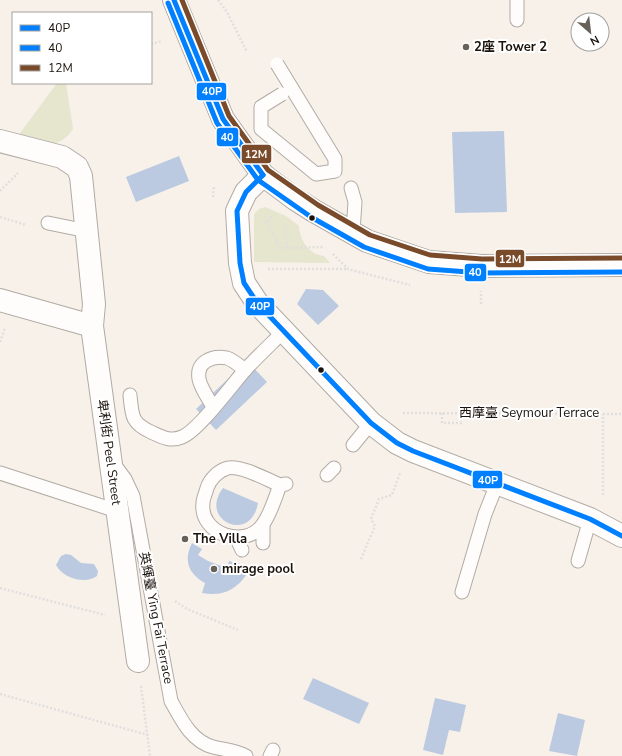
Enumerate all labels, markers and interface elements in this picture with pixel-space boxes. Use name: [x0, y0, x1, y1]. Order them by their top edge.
legend: [12, 12, 152, 84]
north arrow: [570, 12, 610, 52]
text: 40P: [48, 20, 70, 36]
text: N: [587, 32, 602, 49]
place label: 2座 Tower 2: [474, 38, 547, 56]
text: 40: [48, 40, 62, 56]
marker: 2座 Tower 2: [461, 42, 471, 52]
text: 12M: [48, 60, 73, 76]
line badge: 40P: [196, 82, 227, 101]
text: 40P: [202, 84, 222, 99]
line badge: 40: [216, 127, 239, 147]
text: 40: [220, 130, 234, 145]
line badge: 12M: [241, 144, 272, 164]
text: 12M: [245, 147, 267, 162]
unlabelled marker: [307, 213, 317, 223]
line badge: 12M: [495, 249, 525, 268]
text: 12M: [499, 252, 521, 267]
line badge: 40: [464, 263, 487, 282]
text: 40: [468, 265, 482, 280]
line badge: 40P: [245, 297, 275, 316]
text: 40P: [250, 299, 270, 314]
unlabelled marker: [316, 365, 326, 375]
street label: 卑利街 Peel Street: [93, 398, 125, 507]
street label: 西摩臺 Seymour Terrace: [459, 404, 599, 422]
line badge: 40P: [472, 470, 503, 489]
text: 40P: [478, 473, 498, 488]
place label: The Villa: [193, 530, 247, 548]
marker: The Villa: [180, 534, 190, 544]
street label: 英輝臺 Ying Fai Terrace: [134, 550, 178, 686]
place label: mirage pool: [222, 560, 295, 578]
marker: mirage pool: [209, 564, 219, 574]

